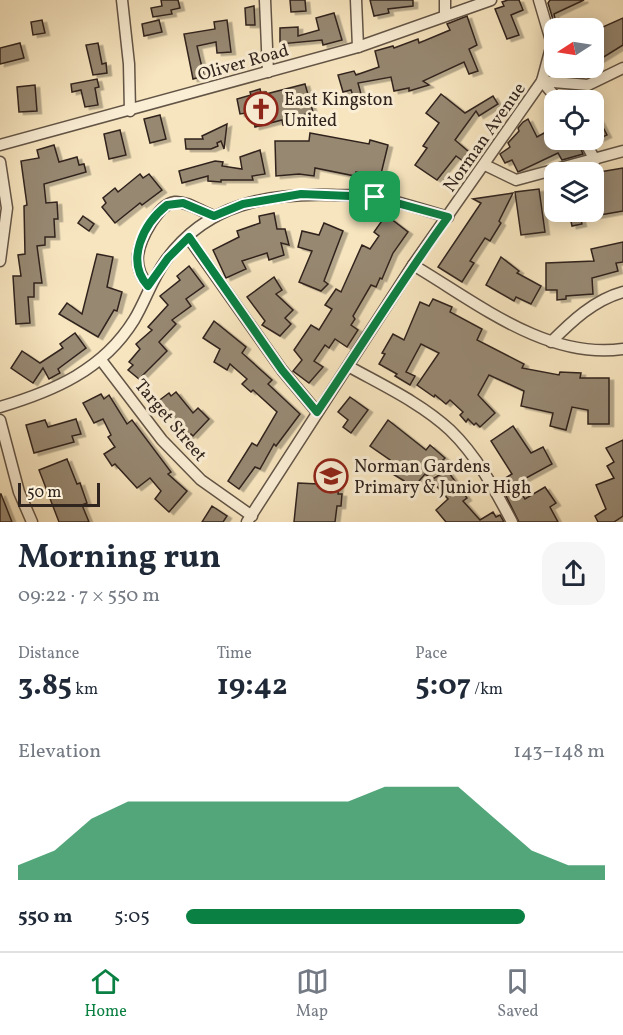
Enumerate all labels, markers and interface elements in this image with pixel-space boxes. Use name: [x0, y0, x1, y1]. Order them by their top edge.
north arrow: [544, 18, 604, 78]
map controls: [544, 18, 604, 222]
street label: Oliver Road: [195, 39, 292, 88]
street label: Norman Avenue: [438, 78, 532, 198]
place label: East Kingston United: [284, 88, 393, 134]
button: locate: [544, 90, 604, 150]
church icon: East Kingston United: [243, 91, 279, 127]
button: layers: [544, 162, 604, 222]
pin: [349, 171, 400, 222]
icon: arrive: [358, 180, 391, 213]
street label: Target Street: [128, 374, 212, 468]
place label: Norman Gardens Primary & Junior High: [354, 455, 532, 501]
school or university icon: Norman Gardens Primary & Junior High: [313, 458, 349, 494]
scale bar: [18, 480, 100, 508]
text: 50 m: [27, 482, 61, 504]
text: Morning run: [18, 536, 221, 582]
button: share: [542, 542, 605, 605]
text: 09:22 · 7 × 550 m: [18, 582, 160, 610]
text: Distance: [18, 643, 79, 665]
text: Time: [217, 643, 252, 665]
text: Pace: [415, 643, 447, 665]
text: 3.85: [18, 665, 72, 707]
text: 19:42: [217, 665, 288, 707]
text: 5:07: [415, 665, 471, 707]
text: km: [72, 679, 98, 701]
text: /km: [471, 679, 503, 701]
text: Elevation: [18, 738, 101, 766]
text: 143–148 m: [513, 738, 605, 766]
text: 550 m: [18, 903, 73, 931]
text: 5:05: [114, 903, 150, 931]
tab: Home: [84, 965, 127, 1023]
tab: Map: [296, 965, 329, 1023]
tab: Saved: [497, 965, 539, 1023]

